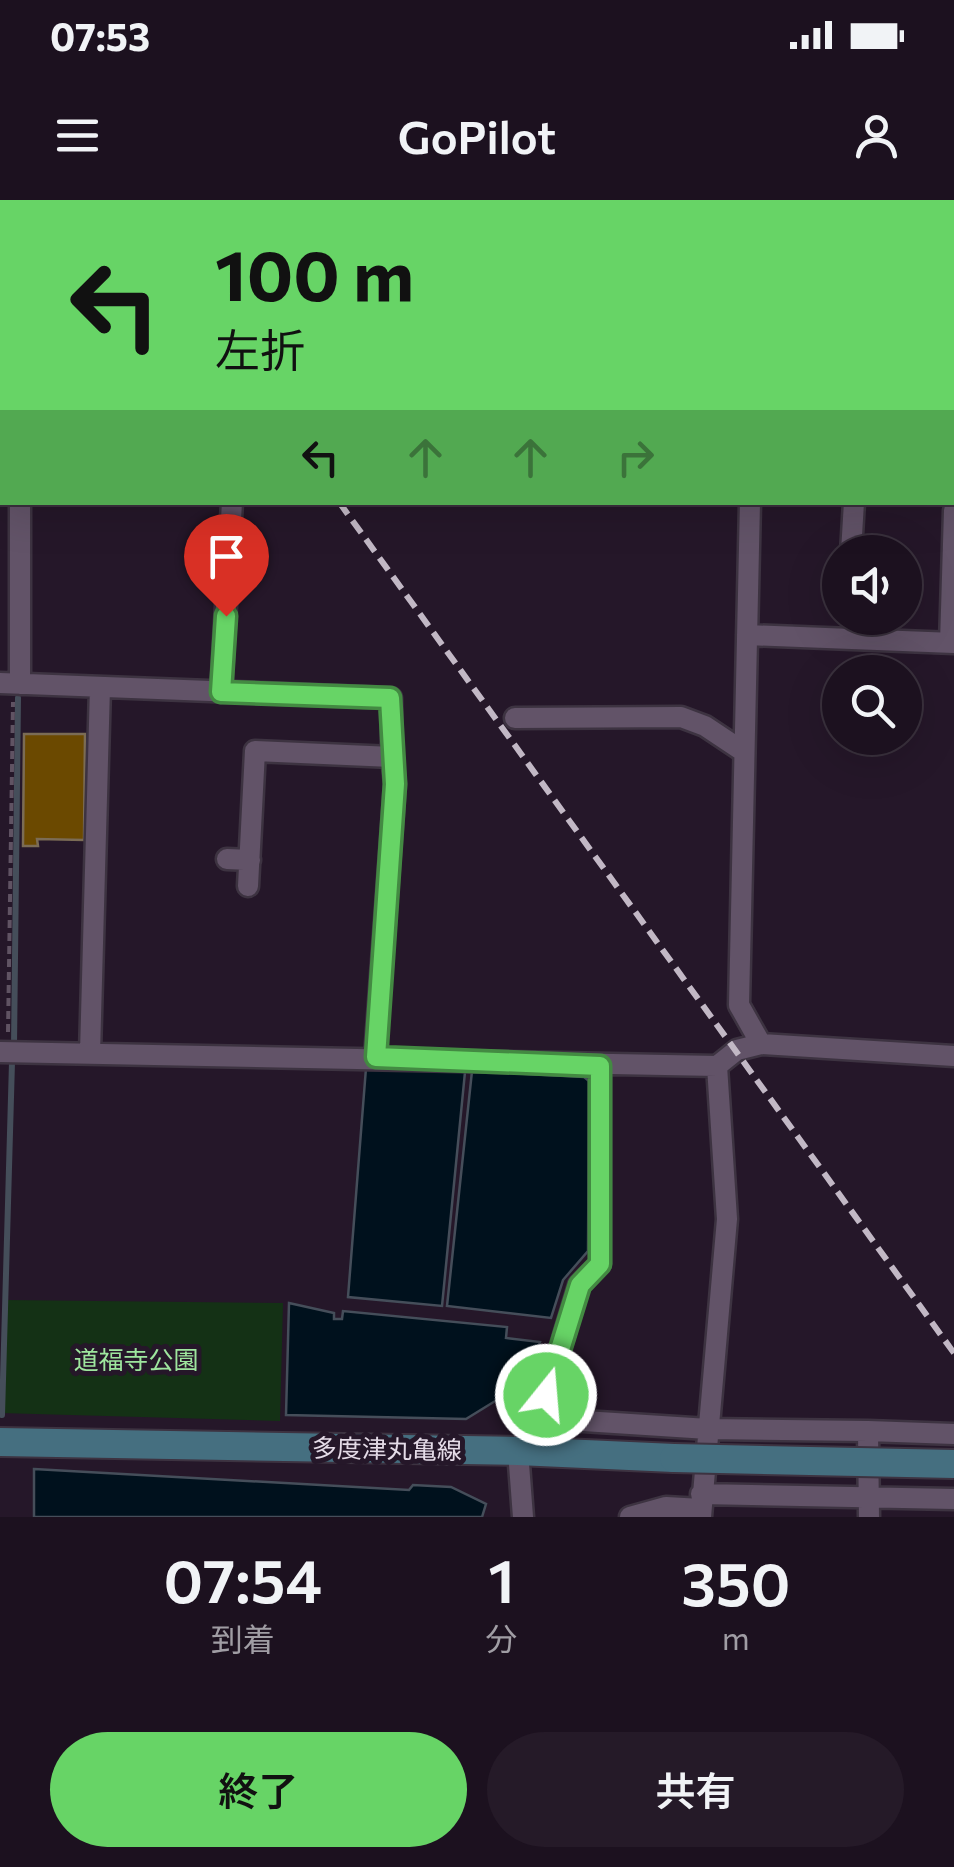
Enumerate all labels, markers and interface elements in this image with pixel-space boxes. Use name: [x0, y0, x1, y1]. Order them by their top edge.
text: 07:53: [50, 12, 150, 59]
icon: menu: [50, 108, 105, 163]
text: GoPilot: [398, 108, 556, 163]
icon: person: [849, 108, 904, 163]
text: 100 m: [215, 230, 414, 315]
icon: left: [50, 240, 180, 370]
text: 左折: [215, 321, 305, 376]
icon: left: [293, 430, 348, 485]
icon: ahead: [398, 430, 453, 485]
icon: ahead: [503, 430, 558, 485]
icon: right: [608, 430, 663, 485]
pin: [184, 514, 269, 617]
icon: arrive: [199, 529, 254, 584]
map controls: [822, 535, 922, 755]
button: sound: [822, 535, 922, 635]
button: search: [822, 655, 922, 755]
position arrow: [494, 1343, 598, 1447]
park label: 道福寺公園: [73, 1344, 199, 1374]
street label: 多度津丸亀線: [312, 1432, 462, 1464]
text: 07:54: [164, 1542, 322, 1615]
text: 1: [488, 1542, 515, 1615]
text: 350: [681, 1545, 790, 1618]
text: m: [722, 1617, 750, 1657]
text: 到着: [211, 1618, 275, 1658]
text: 分: [486, 1618, 518, 1658]
button: 終了: [50, 1732, 467, 1847]
button: 共有: [487, 1732, 904, 1847]

